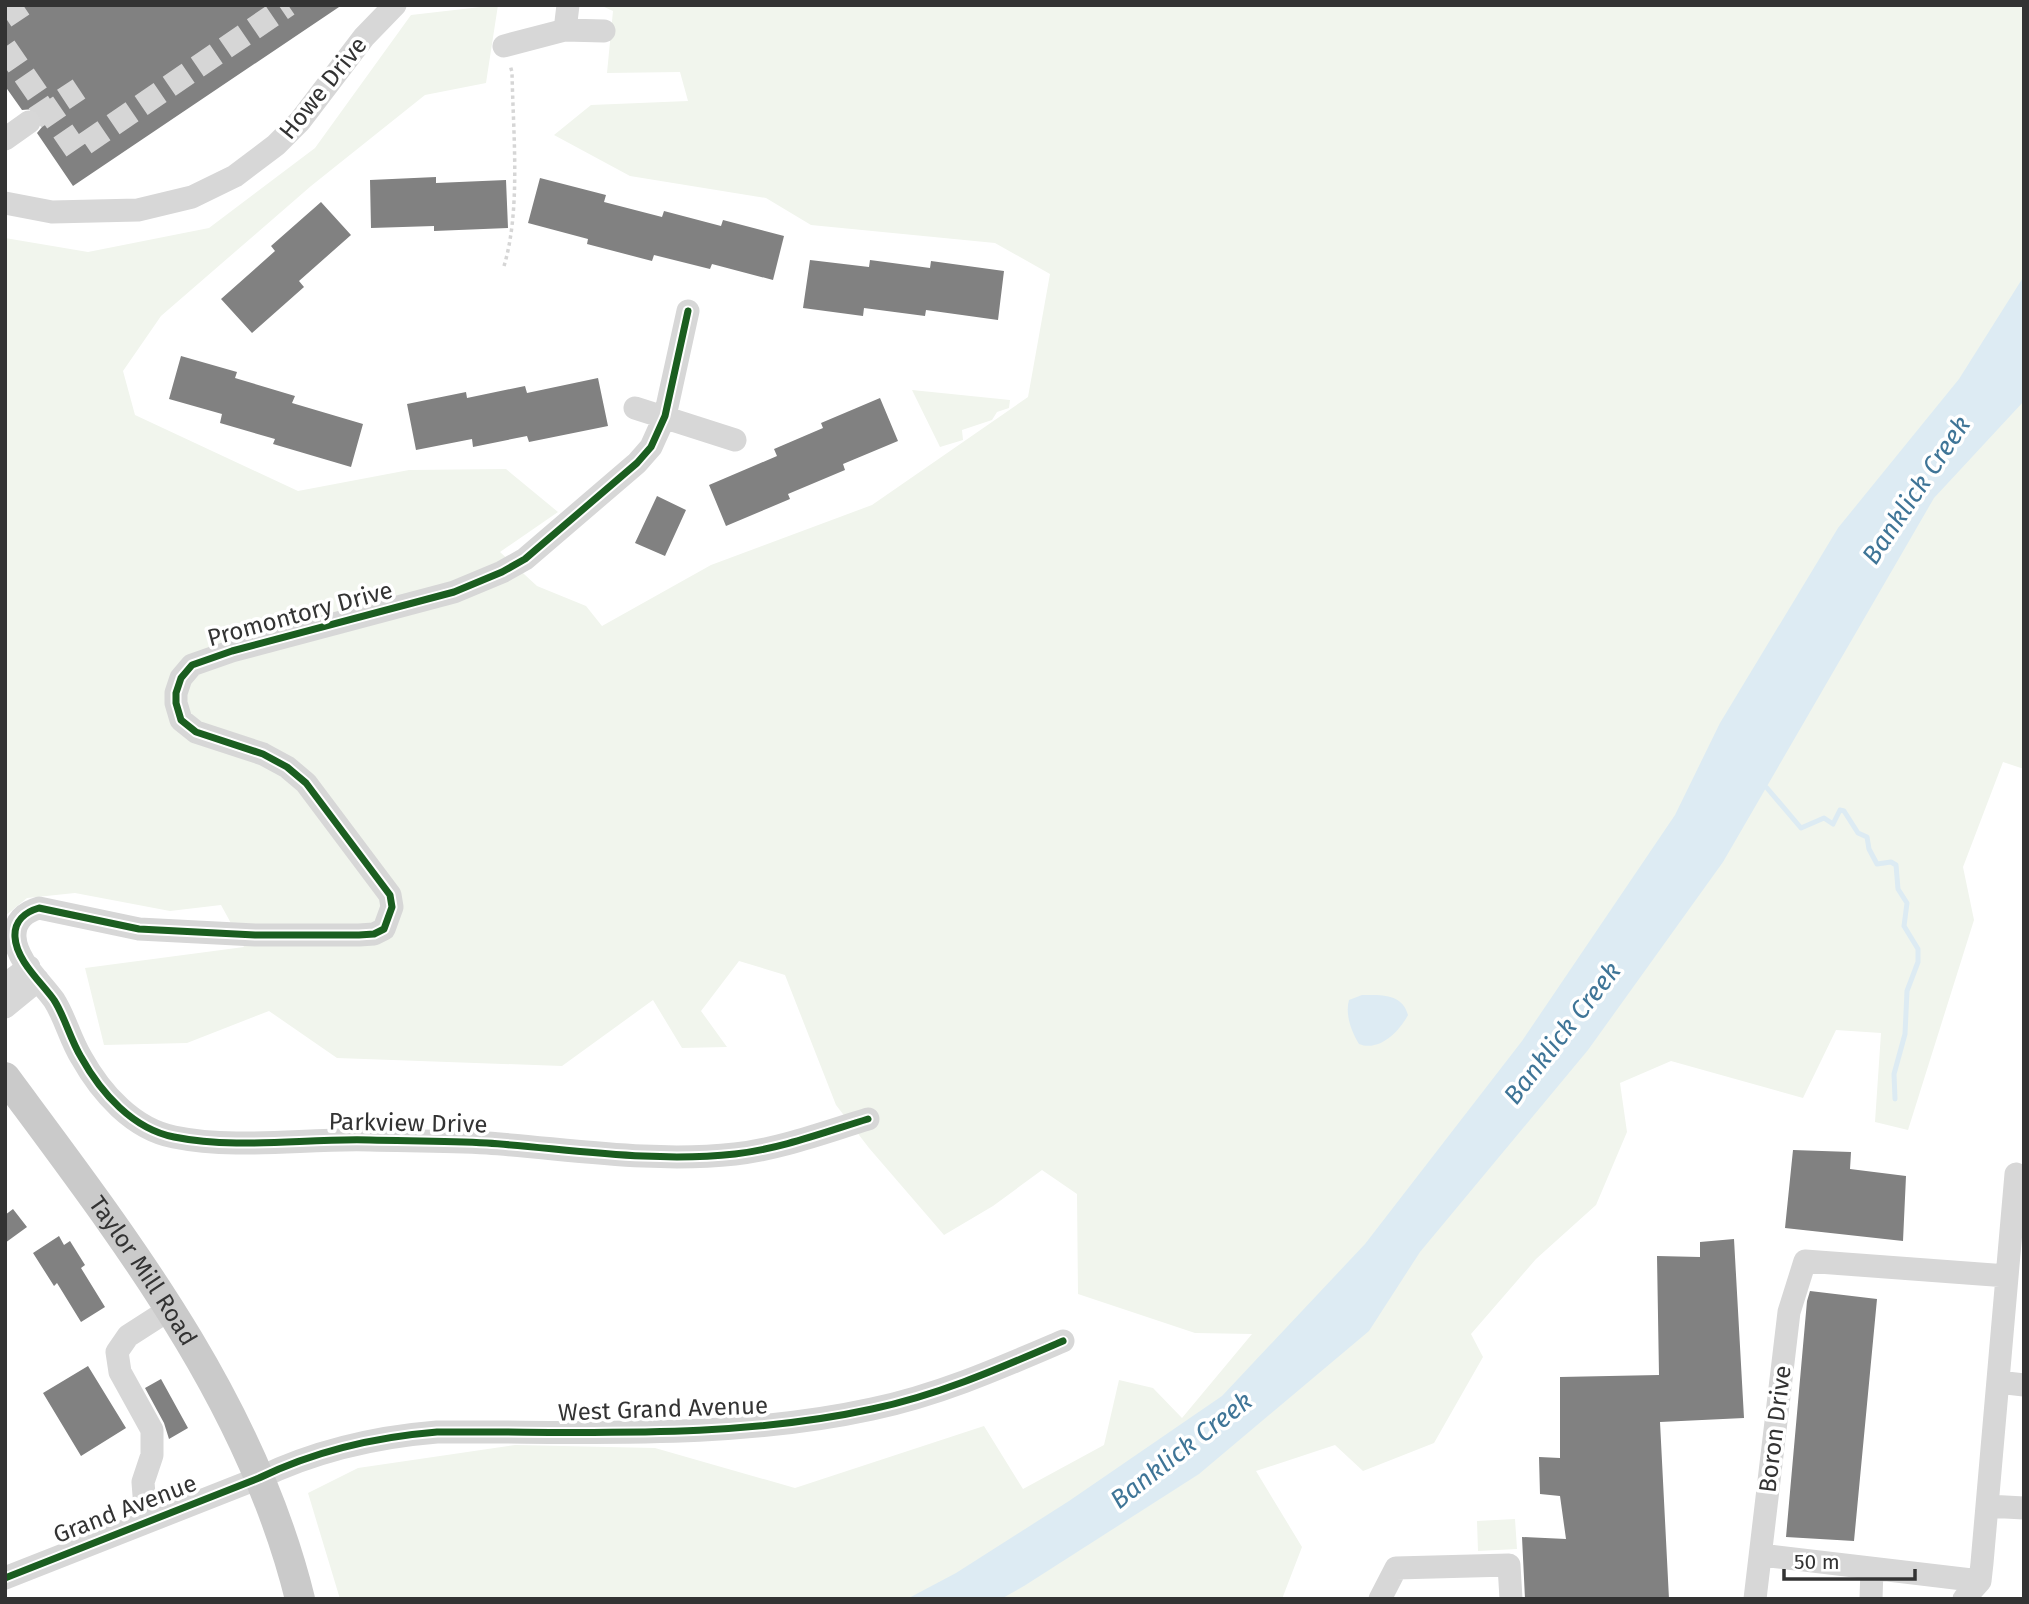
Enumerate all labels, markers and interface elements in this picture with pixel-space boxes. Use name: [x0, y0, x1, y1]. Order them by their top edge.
street label: Howe Drive: [273, 31, 373, 145]
water label: Banklick Creek: [1856, 410, 1977, 570]
street label: Promontory Drive: [204, 576, 396, 652]
water label: Banklick Creek: [1497, 956, 1627, 1111]
street label: Parkview Drive: [328, 1108, 488, 1138]
street label: Taylor Mill Road: [83, 1191, 203, 1351]
street label: Boron Drive: [1753, 1364, 1797, 1494]
water label: Banklick Creek: [1104, 1385, 1259, 1515]
street label: West Grand Avenue: [558, 1391, 768, 1427]
street label: Grand Avenue: [49, 1469, 201, 1549]
scale bar: [1784, 1538, 1915, 1582]
text: 50 m: [1794, 1549, 1840, 1575]

